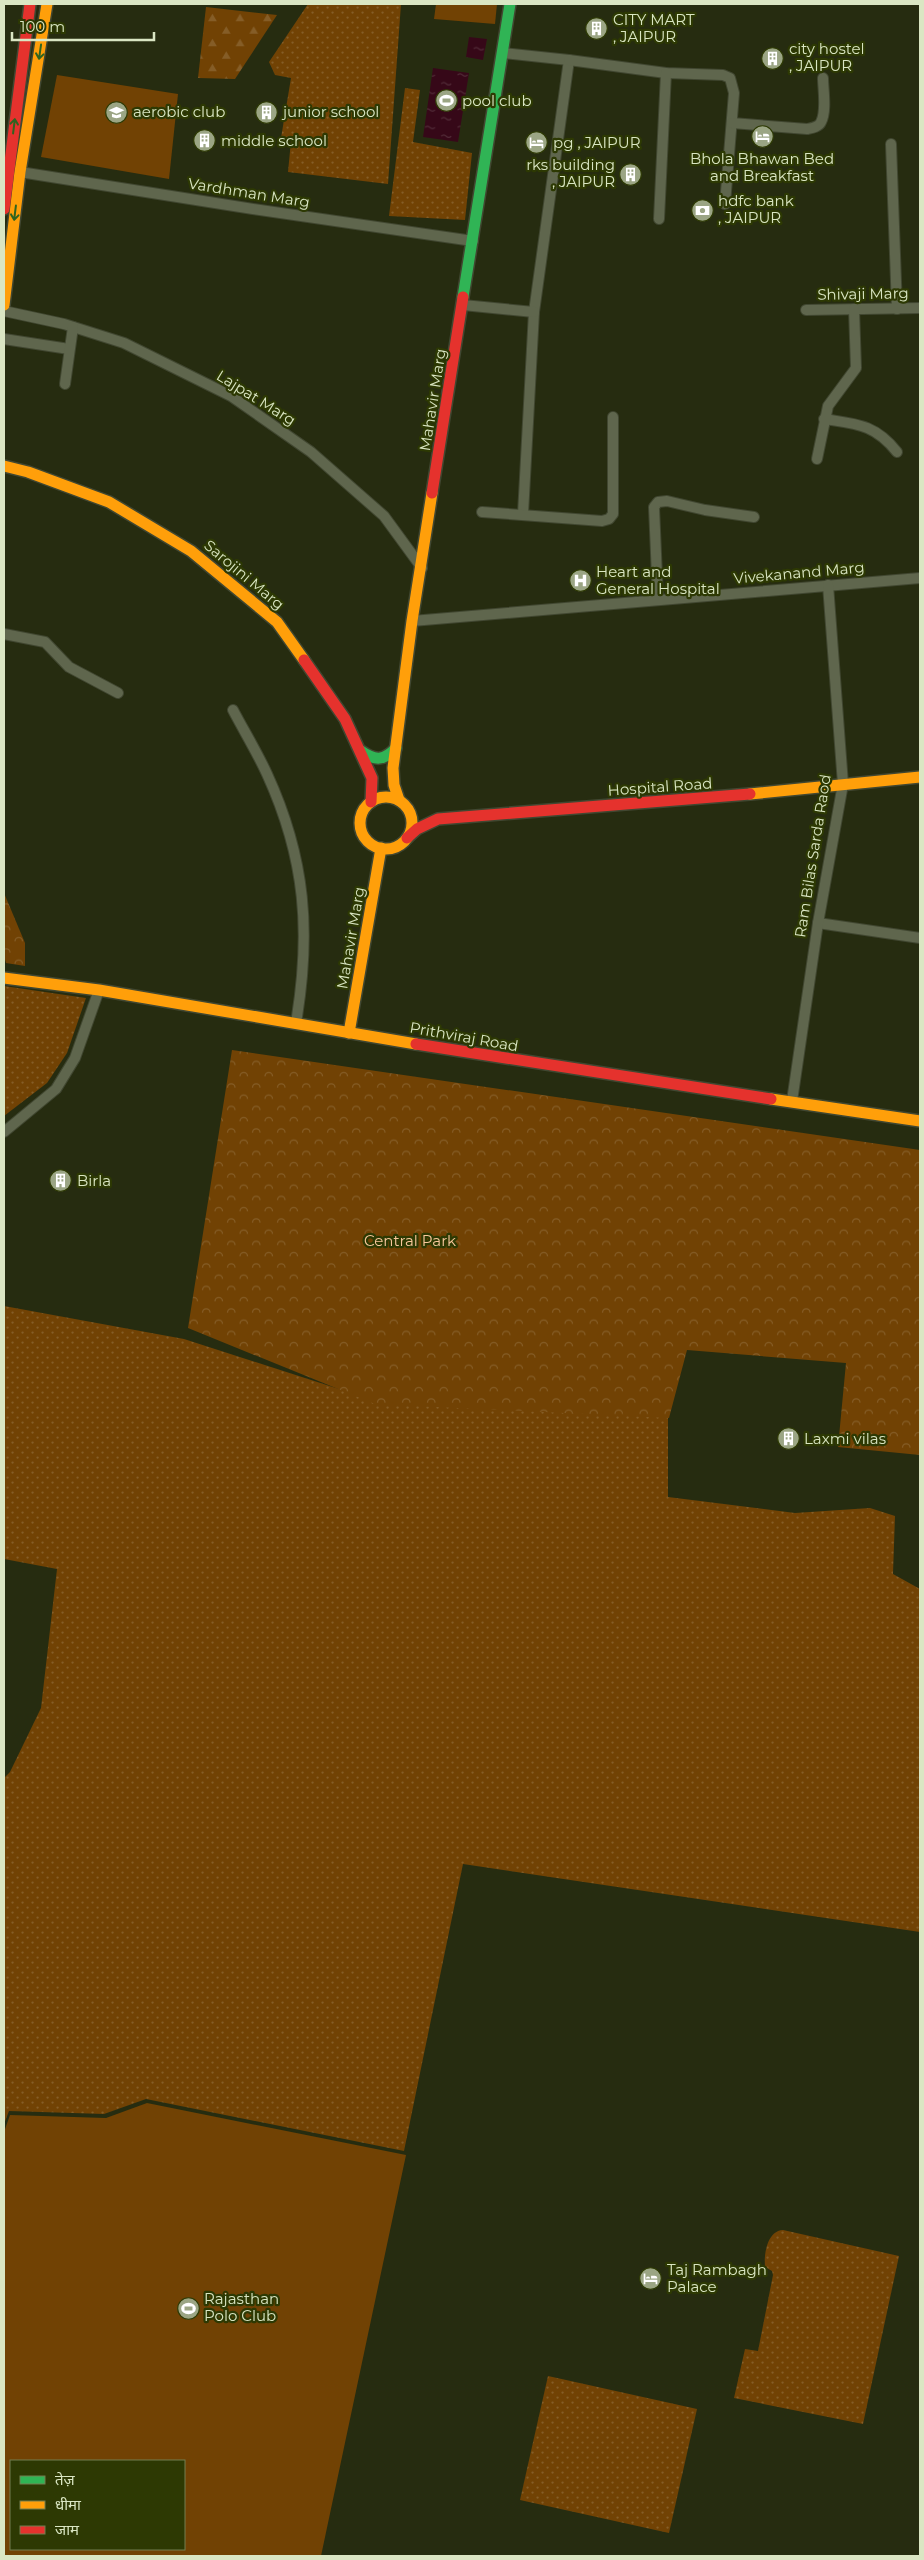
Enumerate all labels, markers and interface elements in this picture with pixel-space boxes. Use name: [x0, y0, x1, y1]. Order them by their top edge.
scale bar: [12, 10, 155, 42]
place label: CITY MART , JAIPUR: [613, 10, 695, 46]
text: 100 m: [20, 17, 65, 36]
building icon: CITY MART , JAIPUR: [585, 17, 609, 41]
place label: city hostel , JAIPUR: [789, 39, 865, 75]
one-way arrow: [35, 44, 45, 60]
building icon: city hostel , JAIPUR: [761, 46, 785, 70]
sports icon: pool club: [434, 89, 458, 113]
place label: pool club: [462, 91, 532, 110]
school or university icon: aerobic club: [105, 100, 129, 124]
building icon: junior school: [255, 100, 279, 124]
place label: aerobic club: [133, 102, 225, 121]
place label: junior school: [281, 102, 379, 121]
one-way arrow: [10, 119, 20, 135]
hotel icon: Bhola Bhawan Bed and Breakfast: [750, 124, 774, 148]
building icon: middle school: [193, 129, 217, 153]
place label: middle school: [221, 131, 327, 150]
hotel icon: pg , JAIPUR: [525, 131, 549, 155]
place label: pg , JAIPUR: [553, 133, 641, 152]
place label: Bhola Bhawan Bed and Breakfast: [690, 149, 834, 185]
place label: rks building , JAIPUR: [526, 155, 615, 191]
building icon: rks building , JAIPUR: [619, 162, 643, 186]
street label: Vardhman Marg: [187, 174, 311, 211]
place label: hdfc bank , JAIPUR: [718, 191, 794, 227]
bank icon: hdfc bank , JAIPUR: [690, 198, 714, 222]
one-way arrow: [10, 204, 20, 220]
street label: Shivaji Marg: [817, 283, 909, 304]
street label: Mahavir Marg: [415, 347, 450, 452]
street label: Lajpat Marg: [213, 366, 299, 429]
street label: Sarojini Marg: [200, 536, 288, 614]
street label: Vivekanand Marg: [733, 557, 865, 588]
place label: Heart and General Hospital: [596, 562, 720, 598]
hospital icon: Heart and General Hospital: [568, 569, 592, 593]
street label: Hospital Road: [607, 773, 713, 800]
street label: Ram Bilas Sarda Raod: [790, 773, 835, 939]
street label: Mahavir Marg: [332, 885, 369, 990]
street label: Prithviraj Road: [408, 1018, 520, 1055]
building icon: Birla: [49, 1169, 73, 1193]
place label: Birla: [77, 1171, 111, 1190]
park label: Central Park: [364, 1231, 456, 1250]
building icon: Laxmi vilas: [776, 1427, 800, 1451]
place label: Laxmi vilas: [804, 1429, 886, 1448]
place label: Taj Rambagh Palace: [667, 2260, 767, 2296]
hotel icon: Taj Rambagh Palace: [639, 2267, 663, 2291]
place label: Rajasthan Polo Club: [204, 2289, 279, 2325]
sports icon: Rajasthan Polo Club: [176, 2296, 200, 2320]
legend: [10, 2460, 185, 2550]
text: तेज़: [55, 2470, 76, 2489]
text: धीमा: [55, 2495, 82, 2514]
text: जाम: [55, 2520, 80, 2539]

